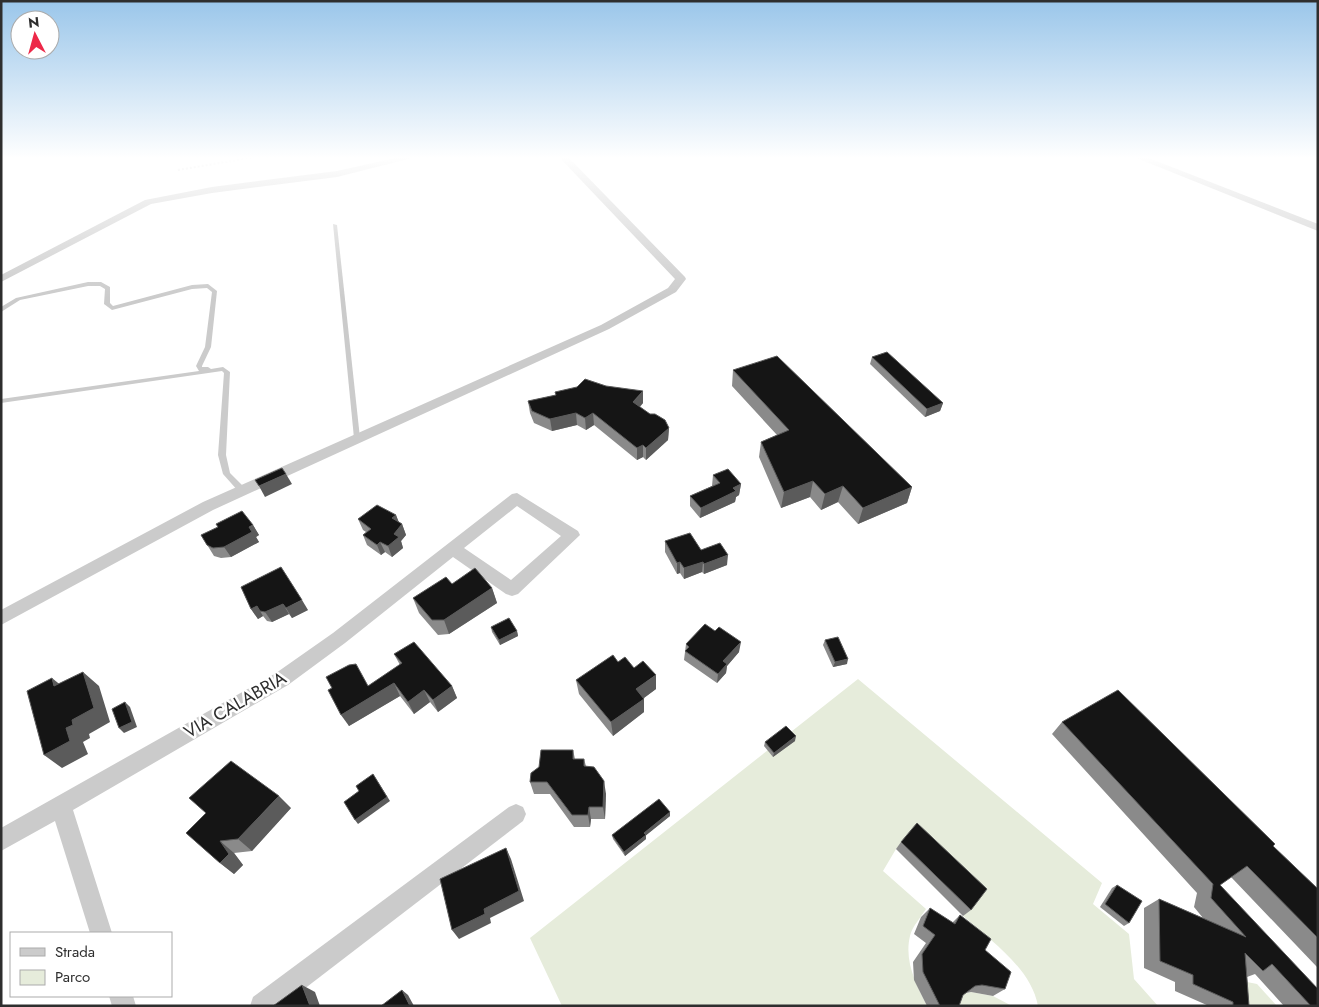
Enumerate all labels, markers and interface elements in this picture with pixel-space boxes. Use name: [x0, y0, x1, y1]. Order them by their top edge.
north arrow: [10, 10, 60, 60]
text: N: [27, 12, 40, 33]
street label: VIA CALABRIA: [179, 665, 291, 745]
legend: [10, 932, 172, 997]
text: Strada: [55, 941, 95, 963]
text: Parco: [55, 966, 90, 988]

